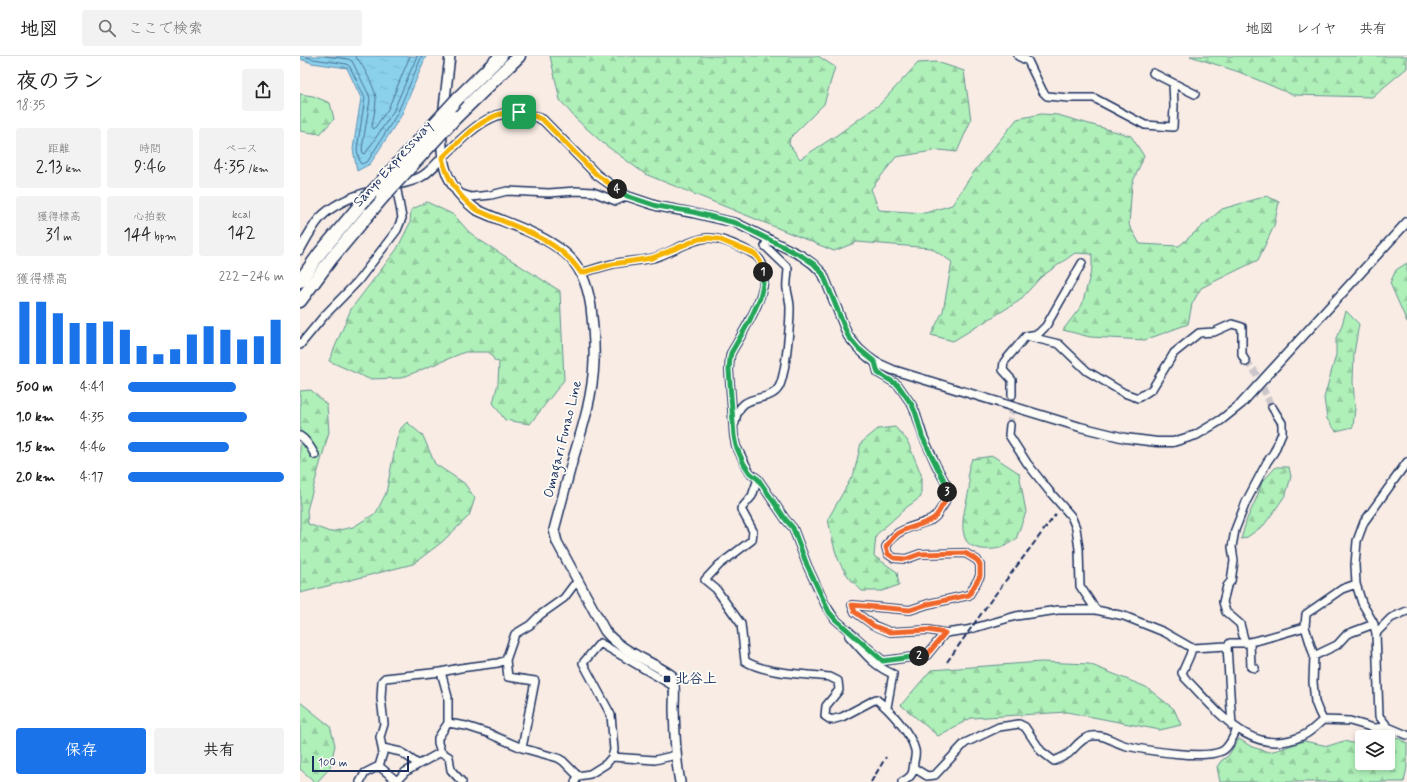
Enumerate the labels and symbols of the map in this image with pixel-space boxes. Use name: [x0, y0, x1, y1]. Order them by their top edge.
pin: [502, 95, 536, 129]
street label: Sanyo Expressway: [349, 117, 437, 211]
pin: 4: [607, 179, 627, 199]
pin: 1: [753, 262, 773, 282]
street label: Omagari Funao Line: [540, 378, 588, 500]
pin: 3: [937, 482, 957, 502]
pin: 2: [909, 646, 929, 666]
place label: 北谷上: [675, 670, 717, 688]
marker: 北谷上: [662, 674, 672, 684]
scale bar: [312, 754, 409, 773]

